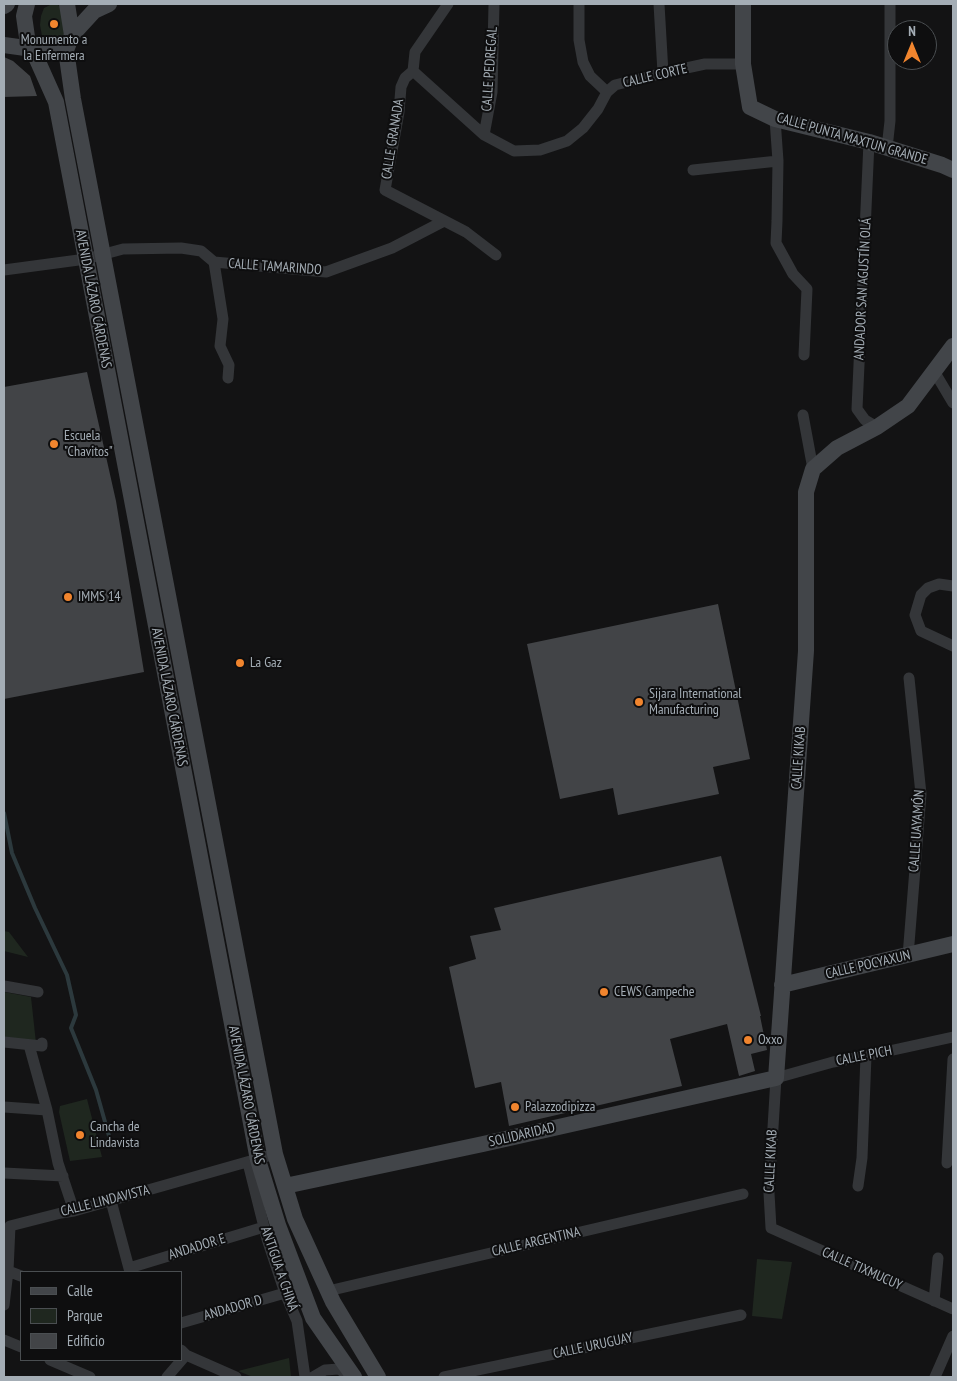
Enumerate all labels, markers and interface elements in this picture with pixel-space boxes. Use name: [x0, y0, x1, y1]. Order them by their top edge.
marker: Monumento a la Enfermera: [48, 18, 60, 30]
north arrow: [887, 20, 937, 70]
text: N: [908, 22, 916, 40]
street label: CALLE PEDREGAL: [479, 26, 501, 112]
place label: Monumento a la Enfermera: [21, 32, 87, 64]
street label: CALLE CORTE: [621, 60, 689, 92]
street label: CALLE GRANADA: [378, 98, 408, 180]
street label: CALLE PUNTA MAXTUN GRANDE: [775, 109, 929, 169]
street label: ANDADOR SAN AGUSTÍN OLÁ: [851, 217, 875, 361]
street label: AVENIDA LÁZARO CÁRDENAS: [71, 228, 115, 370]
street label: CALLE TAMARINDO: [228, 255, 322, 279]
place label: Escuela "Chavitos": [64, 428, 113, 461]
marker: Escuela "Chavitos": [48, 438, 60, 450]
place label: IMMS 14: [78, 589, 121, 605]
marker: IMMS 14: [62, 591, 74, 603]
street label: AVENIDA LÁZARO CÁRDENAS: [147, 626, 191, 768]
place label: La Gaz: [250, 655, 282, 671]
marker: La Gaz: [234, 657, 246, 669]
place label: Sijara International Manufacturing: [649, 686, 741, 719]
marker: Sijara International Manufacturing: [633, 696, 645, 708]
street label: CALLE KIKAB: [788, 726, 810, 790]
street label: CALLE UAYAMÓN: [906, 789, 928, 873]
street label: CALLE POCYAXUN: [824, 947, 912, 983]
place label: CEWS Campeche: [614, 984, 694, 1000]
marker: CEWS Campeche: [598, 986, 610, 998]
street label: AVENIDA LÁZARO CÁRDENAS: [224, 1024, 268, 1166]
place label: Oxxo: [758, 1032, 782, 1048]
marker: Oxxo: [742, 1034, 754, 1046]
street label: CALLE PICH: [835, 1042, 893, 1070]
place label: Palazzodipizza: [525, 1099, 595, 1115]
marker: Palazzodipizza: [509, 1101, 521, 1113]
place label: Cancha de Lindavista: [90, 1119, 140, 1152]
street label: SOLIDARIDAD: [487, 1119, 557, 1151]
marker: Cancha de Lindavista: [74, 1129, 86, 1141]
street label: CALLE KIKAB: [761, 1129, 781, 1193]
street label: CALLE LINDAVISTA: [59, 1182, 151, 1220]
street label: ANTIGUA A CHINÁ: [257, 1224, 301, 1314]
street label: CALLE ARGENTINA: [490, 1224, 582, 1260]
street label: ANDADOR E: [167, 1230, 227, 1264]
street label: CALLE TIXMUCUY: [819, 1244, 905, 1294]
legend: [20, 1271, 182, 1361]
text: Calle: [67, 1281, 93, 1300]
street label: ANDADOR D: [202, 1292, 264, 1324]
text: Parque: [67, 1306, 103, 1325]
street label: CALLE URUGUAY: [552, 1329, 634, 1363]
text: Edificio: [67, 1331, 105, 1350]

